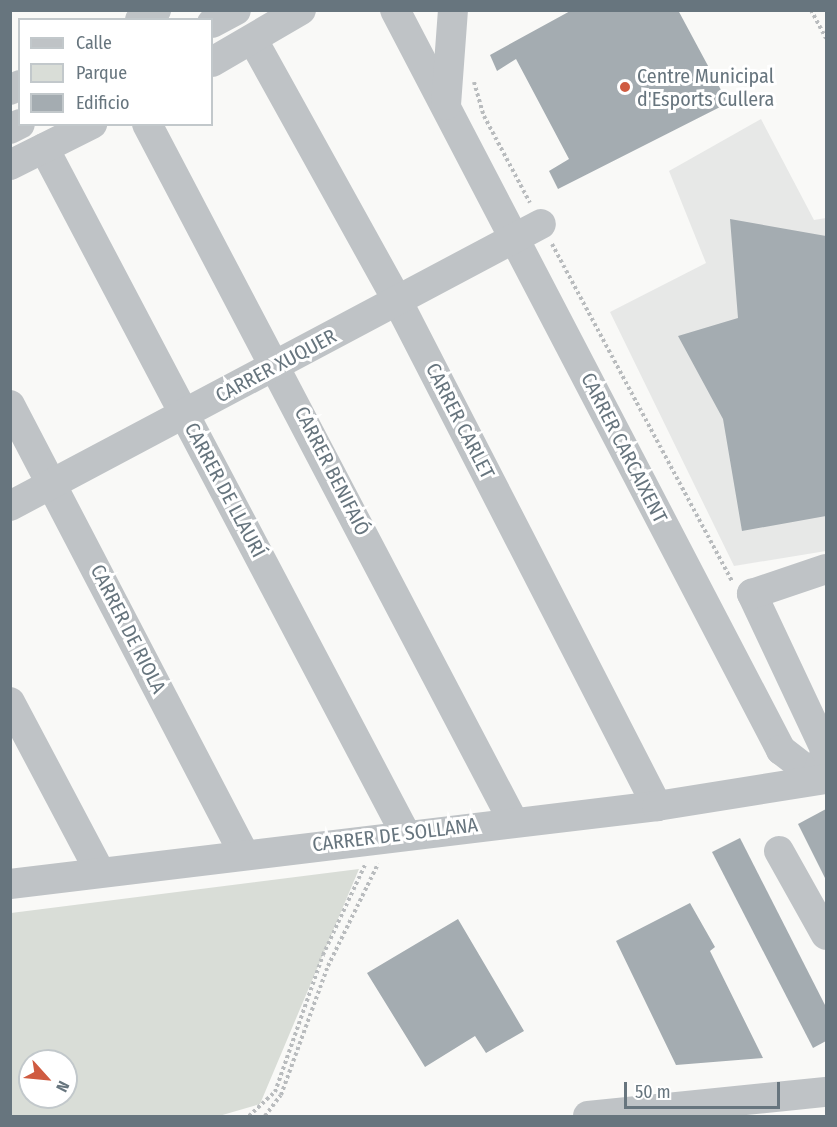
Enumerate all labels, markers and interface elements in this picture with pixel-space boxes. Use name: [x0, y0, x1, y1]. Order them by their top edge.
legend: [18, 18, 213, 126]
text: Calle: [76, 32, 112, 54]
text: Parque: [76, 62, 127, 84]
place label: Centre Municipal d'Esports Cullera: [637, 64, 774, 111]
marker: Centre Municipal d'Esports Cullera: [618, 80, 632, 94]
text: Edificio: [76, 92, 129, 114]
street label: CARRER XUQUER: [211, 324, 341, 408]
street label: CARRER CARLET: [421, 359, 499, 483]
street label: CARRER CARCAIXENT: [576, 369, 672, 527]
street label: CARRER BENIFAIÓ: [289, 403, 375, 539]
street label: CARRER DE LLAURÍ: [179, 419, 271, 561]
street label: CARRER DE RIOLA: [85, 561, 171, 697]
street label: CARRER DE SOLLANA: [311, 813, 479, 857]
north arrow: [18, 1049, 78, 1109]
scale bar: [627, 1070, 783, 1108]
text: N: [52, 1078, 73, 1095]
text: 50 m: [635, 1081, 671, 1103]

